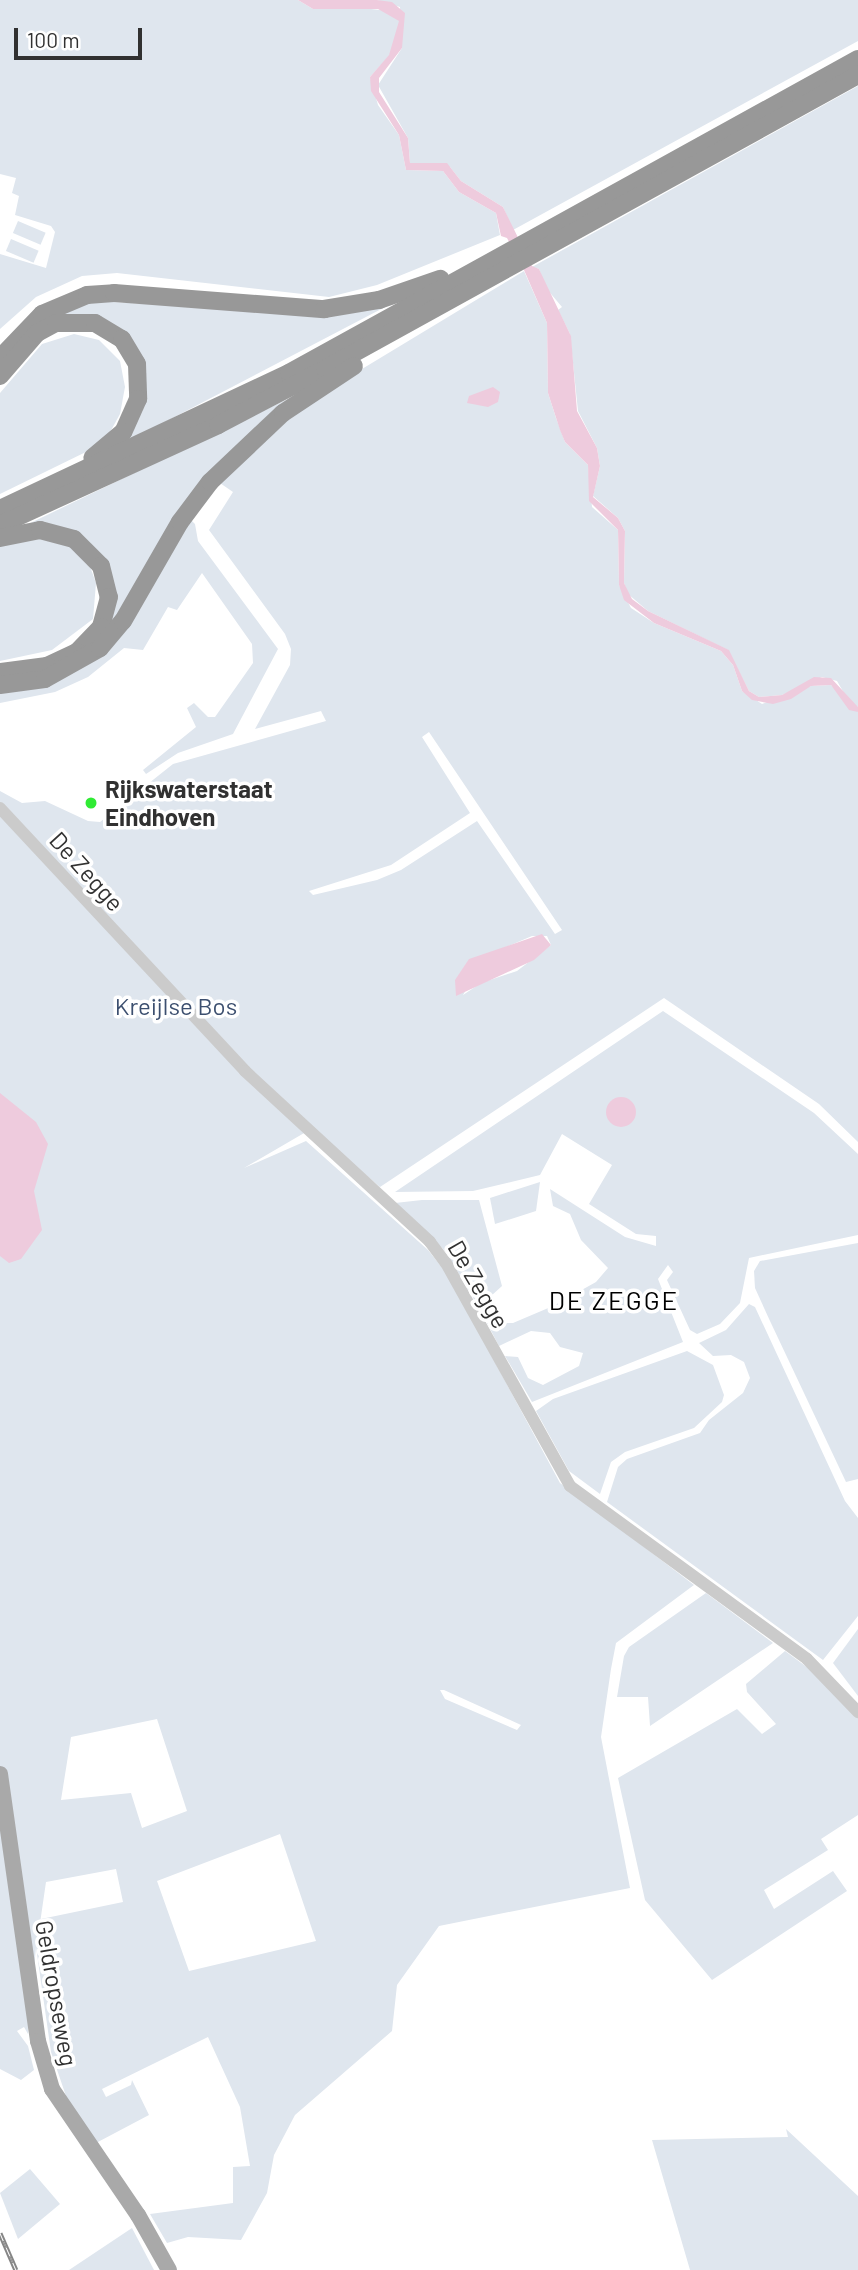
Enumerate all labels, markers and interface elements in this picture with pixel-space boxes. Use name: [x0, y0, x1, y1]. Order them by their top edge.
scale bar: [18, 14, 145, 58]
text: 100 m: [27, 27, 80, 52]
place label: Rijkswaterstaat Eindhoven: [105, 775, 273, 831]
marker: Rijkswaterstaat Eindhoven: [83, 795, 99, 811]
street label: De Zegge: [44, 825, 130, 917]
park label: Kreijlse Bos: [115, 992, 237, 1020]
street label: De Zegge: [442, 1235, 516, 1333]
district label: DE ZEGGE: [550, 1284, 678, 1316]
street label: Geldropseweg: [30, 1918, 84, 2068]

